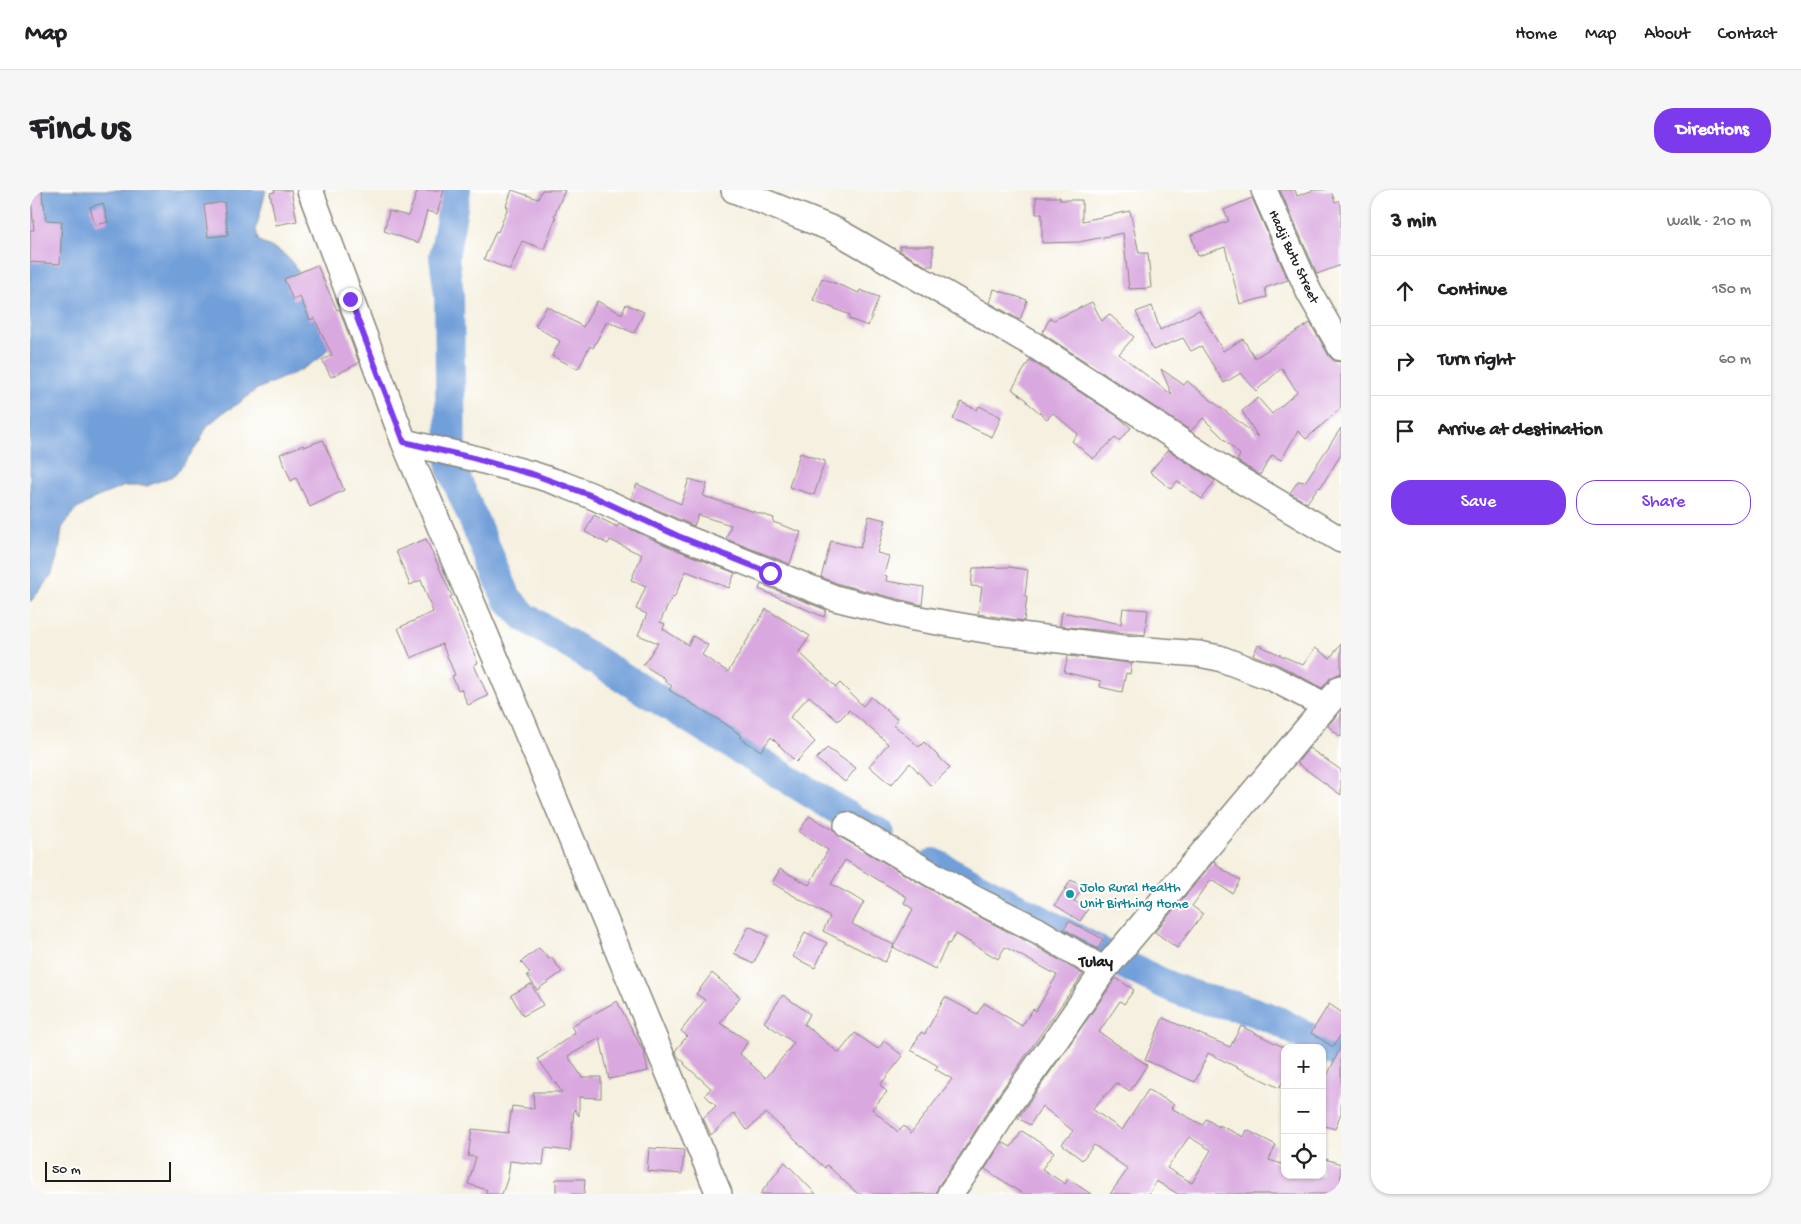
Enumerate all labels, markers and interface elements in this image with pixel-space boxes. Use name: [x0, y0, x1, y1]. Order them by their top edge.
text: Map: [25, 20, 67, 49]
text: Home: [1515, 24, 1557, 45]
text: Map: [1585, 24, 1616, 45]
text: About: [1644, 24, 1690, 45]
text: Contact: [1718, 24, 1776, 45]
button: Directions: [1654, 108, 1771, 153]
text: Find us: [30, 110, 130, 151]
street label: Hadji Butu Street: [1264, 208, 1322, 308]
text: 3 min: [1391, 210, 1436, 235]
text: Walk · 210 m: [1667, 213, 1751, 232]
icon: ahead: [1391, 277, 1419, 305]
text: Continue: [1438, 279, 1507, 302]
text: 150 m: [1712, 281, 1751, 300]
route end: [339, 288, 362, 311]
icon: right: [1391, 347, 1419, 375]
text: Turn right: [1438, 349, 1514, 372]
text: 60 m: [1719, 351, 1751, 370]
icon: arrive: [1391, 417, 1419, 445]
text: Arrive at destination: [1438, 419, 1602, 442]
button: Save: [1391, 480, 1566, 525]
button: Share: [1576, 480, 1751, 525]
route start: [759, 562, 782, 585]
place label: Jolo Rural Health Unit Birthing Home: [1080, 880, 1189, 913]
marker: Jolo Rural Health Unit Birthing Home: [1064, 888, 1076, 900]
district label: Tulay: [1077, 954, 1113, 973]
map controls: [1281, 1044, 1326, 1179]
button: +: [1281, 1044, 1326, 1089]
button: −: [1281, 1089, 1326, 1134]
button: locate: [1281, 1134, 1326, 1179]
scale bar: [45, 1159, 171, 1182]
text: 50 m: [52, 1162, 81, 1179]

